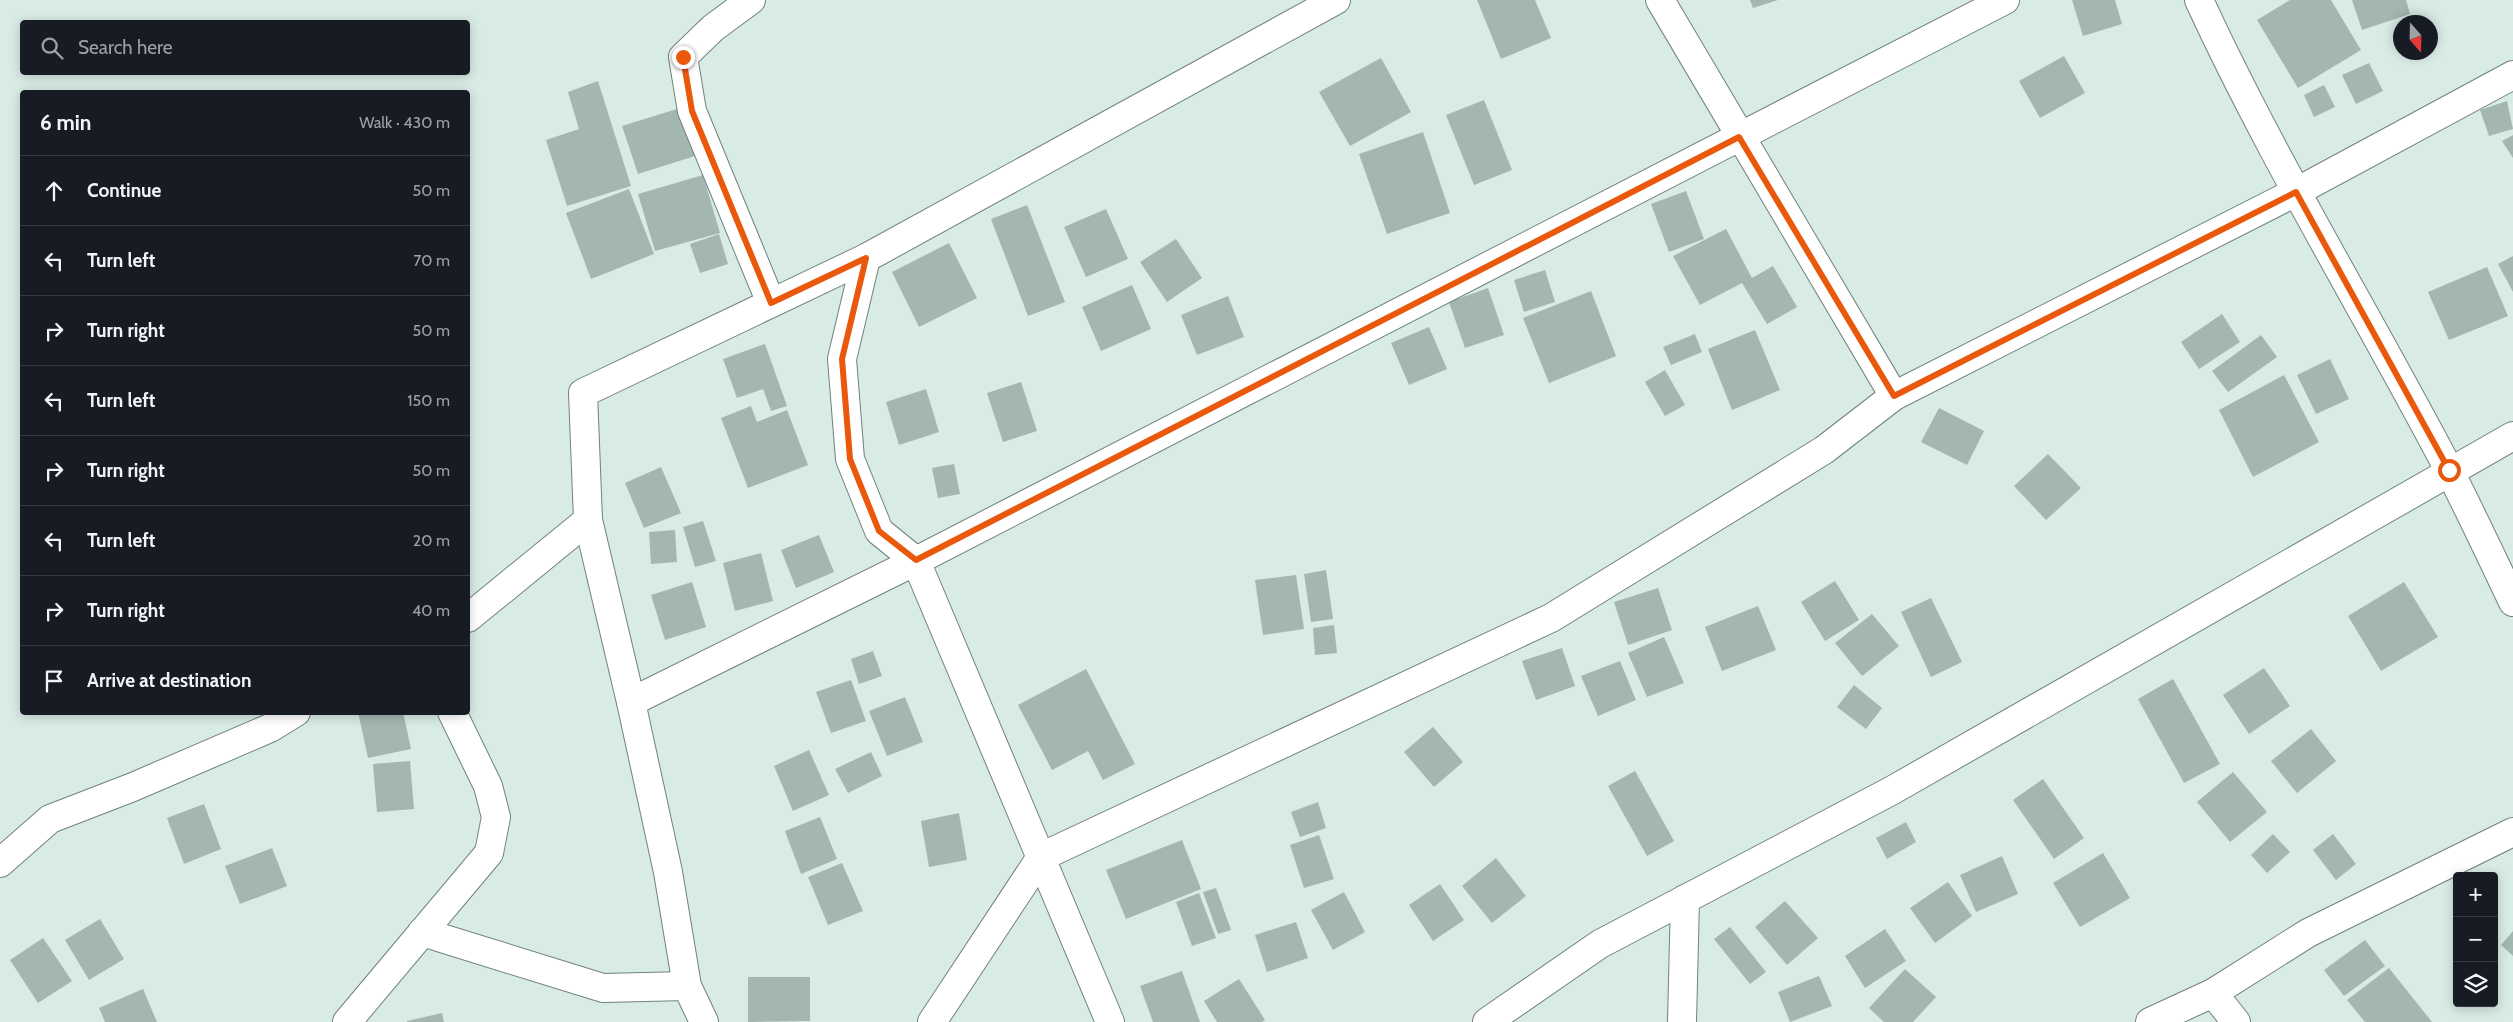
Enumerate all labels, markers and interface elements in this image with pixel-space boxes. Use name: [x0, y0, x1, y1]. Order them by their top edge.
north arrow: [2393, 15, 2438, 60]
search box: [20, 20, 470, 75]
icon: search: [38, 34, 66, 62]
text: Search here: [78, 36, 172, 59]
route end: [672, 46, 695, 69]
text: 6 min: [40, 110, 91, 135]
text: Walk · 430 m: [359, 113, 450, 132]
icon: ahead: [40, 177, 68, 205]
text: Continue: [87, 179, 161, 202]
text: 50 m: [413, 181, 450, 200]
icon: left: [40, 247, 68, 275]
text: Turn left: [87, 249, 155, 272]
text: 70 m: [413, 251, 450, 270]
icon: right: [40, 317, 68, 345]
text: Turn right: [87, 319, 165, 342]
text: 50 m: [413, 321, 450, 340]
icon: left: [40, 387, 68, 415]
text: Turn left: [87, 389, 155, 412]
text: 150 m: [407, 391, 450, 410]
icon: right: [40, 457, 68, 485]
text: Turn right: [87, 459, 165, 482]
route start: [2438, 459, 2461, 482]
text: 50 m: [413, 461, 450, 480]
icon: left: [40, 527, 68, 555]
text: Turn left: [87, 529, 155, 552]
text: 20 m: [413, 531, 450, 550]
icon: right: [40, 597, 68, 625]
text: Turn right: [87, 599, 165, 622]
text: 40 m: [412, 601, 450, 620]
icon: arrive: [40, 667, 68, 695]
text: Arrive at destination: [87, 669, 251, 692]
map controls: [2453, 872, 2498, 1007]
button: +: [2453, 872, 2498, 917]
button: −: [2453, 917, 2498, 962]
button: layers: [2453, 962, 2498, 1007]

